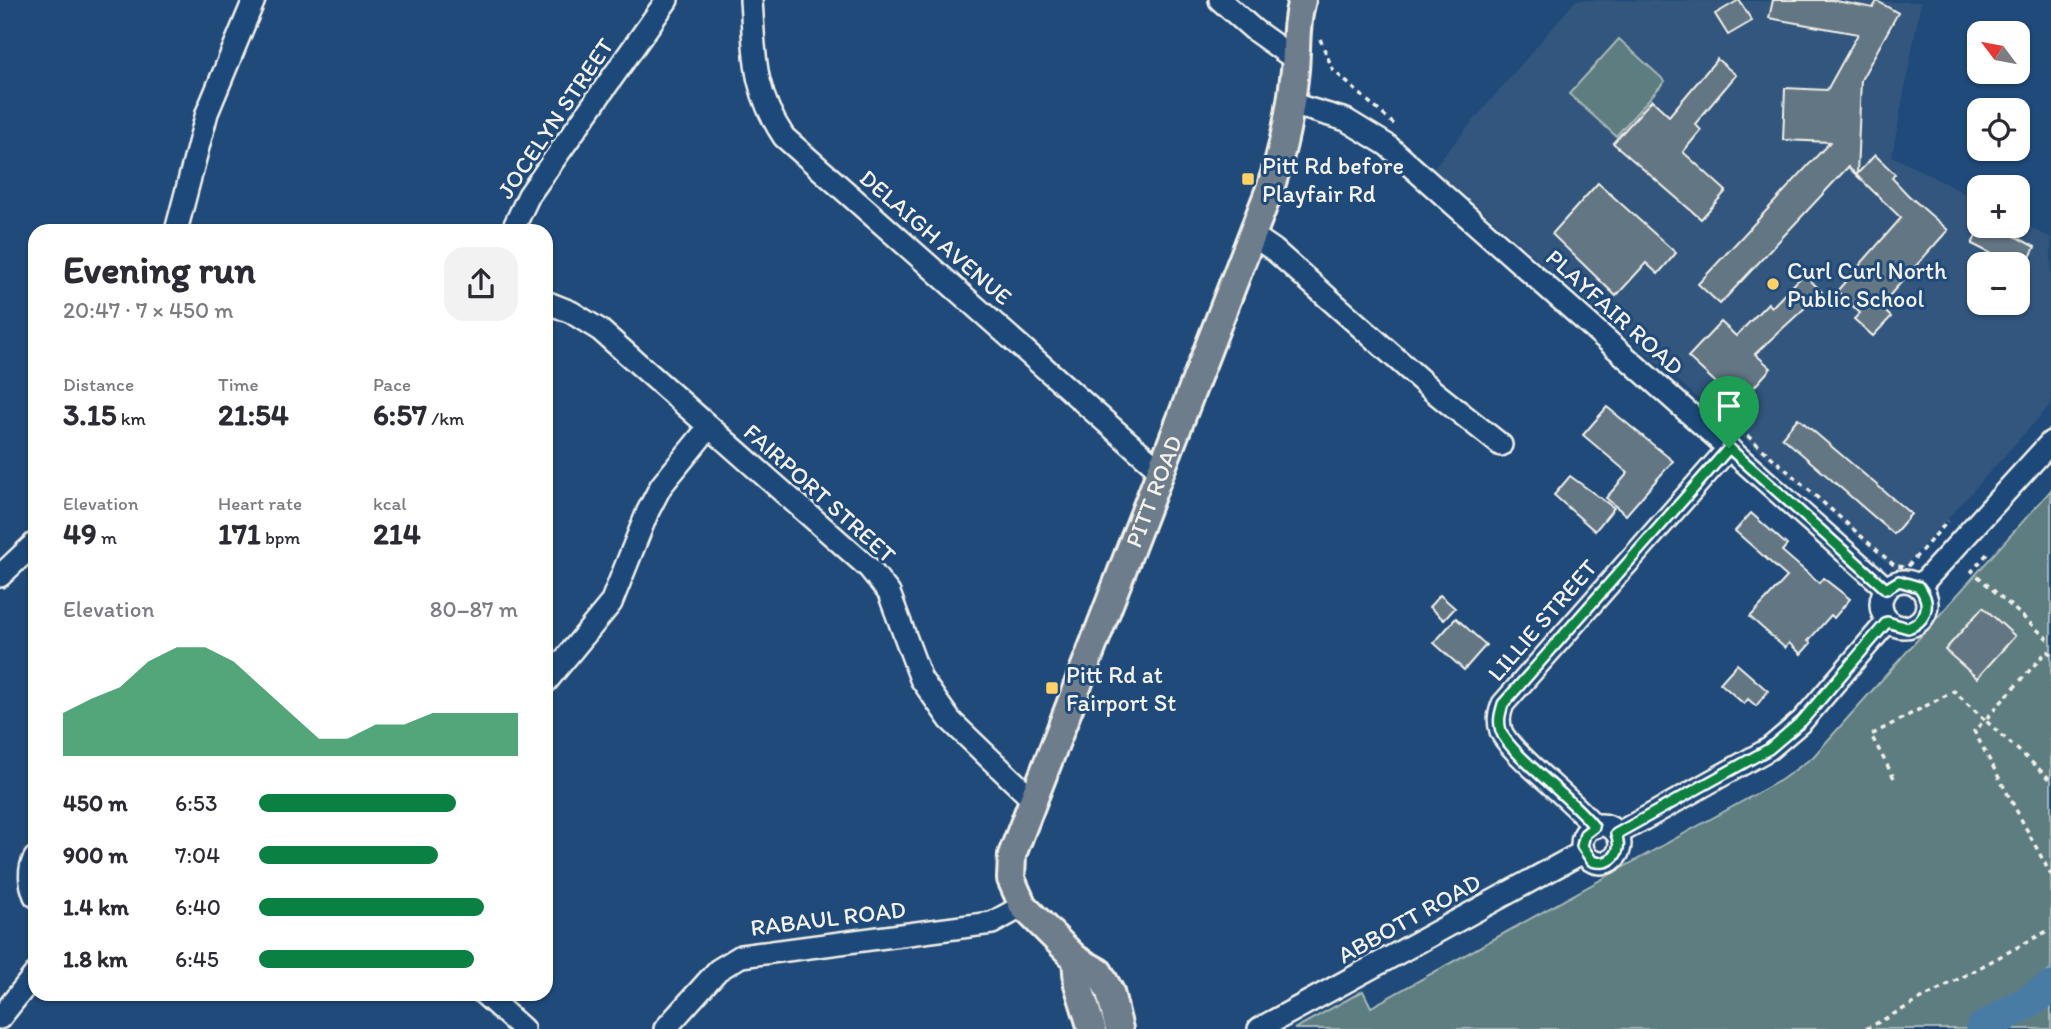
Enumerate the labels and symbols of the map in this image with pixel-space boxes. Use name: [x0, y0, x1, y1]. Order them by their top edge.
north arrow: [1967, 21, 2030, 84]
street label: JOCELYN STREET: [491, 32, 620, 204]
place label: Pitt Rd before Playfair Rd: [1262, 151, 1404, 208]
street label: DELAIGH AVENUE: [854, 163, 1018, 311]
marker: Pitt Rd before Playfair Rd: [1240, 171, 1256, 187]
street label: PLAYFAIR ROAD: [1540, 243, 1690, 381]
place label: Curl Curl North Public School: [1787, 256, 1947, 313]
marker: Curl Curl North Public School: [1765, 276, 1781, 292]
pin: [1699, 376, 1759, 448]
street label: FAIRPORT STREET: [738, 417, 902, 569]
street label: PITT ROAD: [1118, 431, 1188, 551]
street label: LILLIE STREET: [1481, 553, 1603, 687]
place label: Pitt Rd at Fairport St: [1066, 660, 1176, 717]
marker: Pitt Rd at Fairport St: [1044, 680, 1060, 696]
street label: ABBOTT ROAD: [1332, 867, 1486, 969]
street label: RABAUL ROAD: [749, 894, 907, 942]

